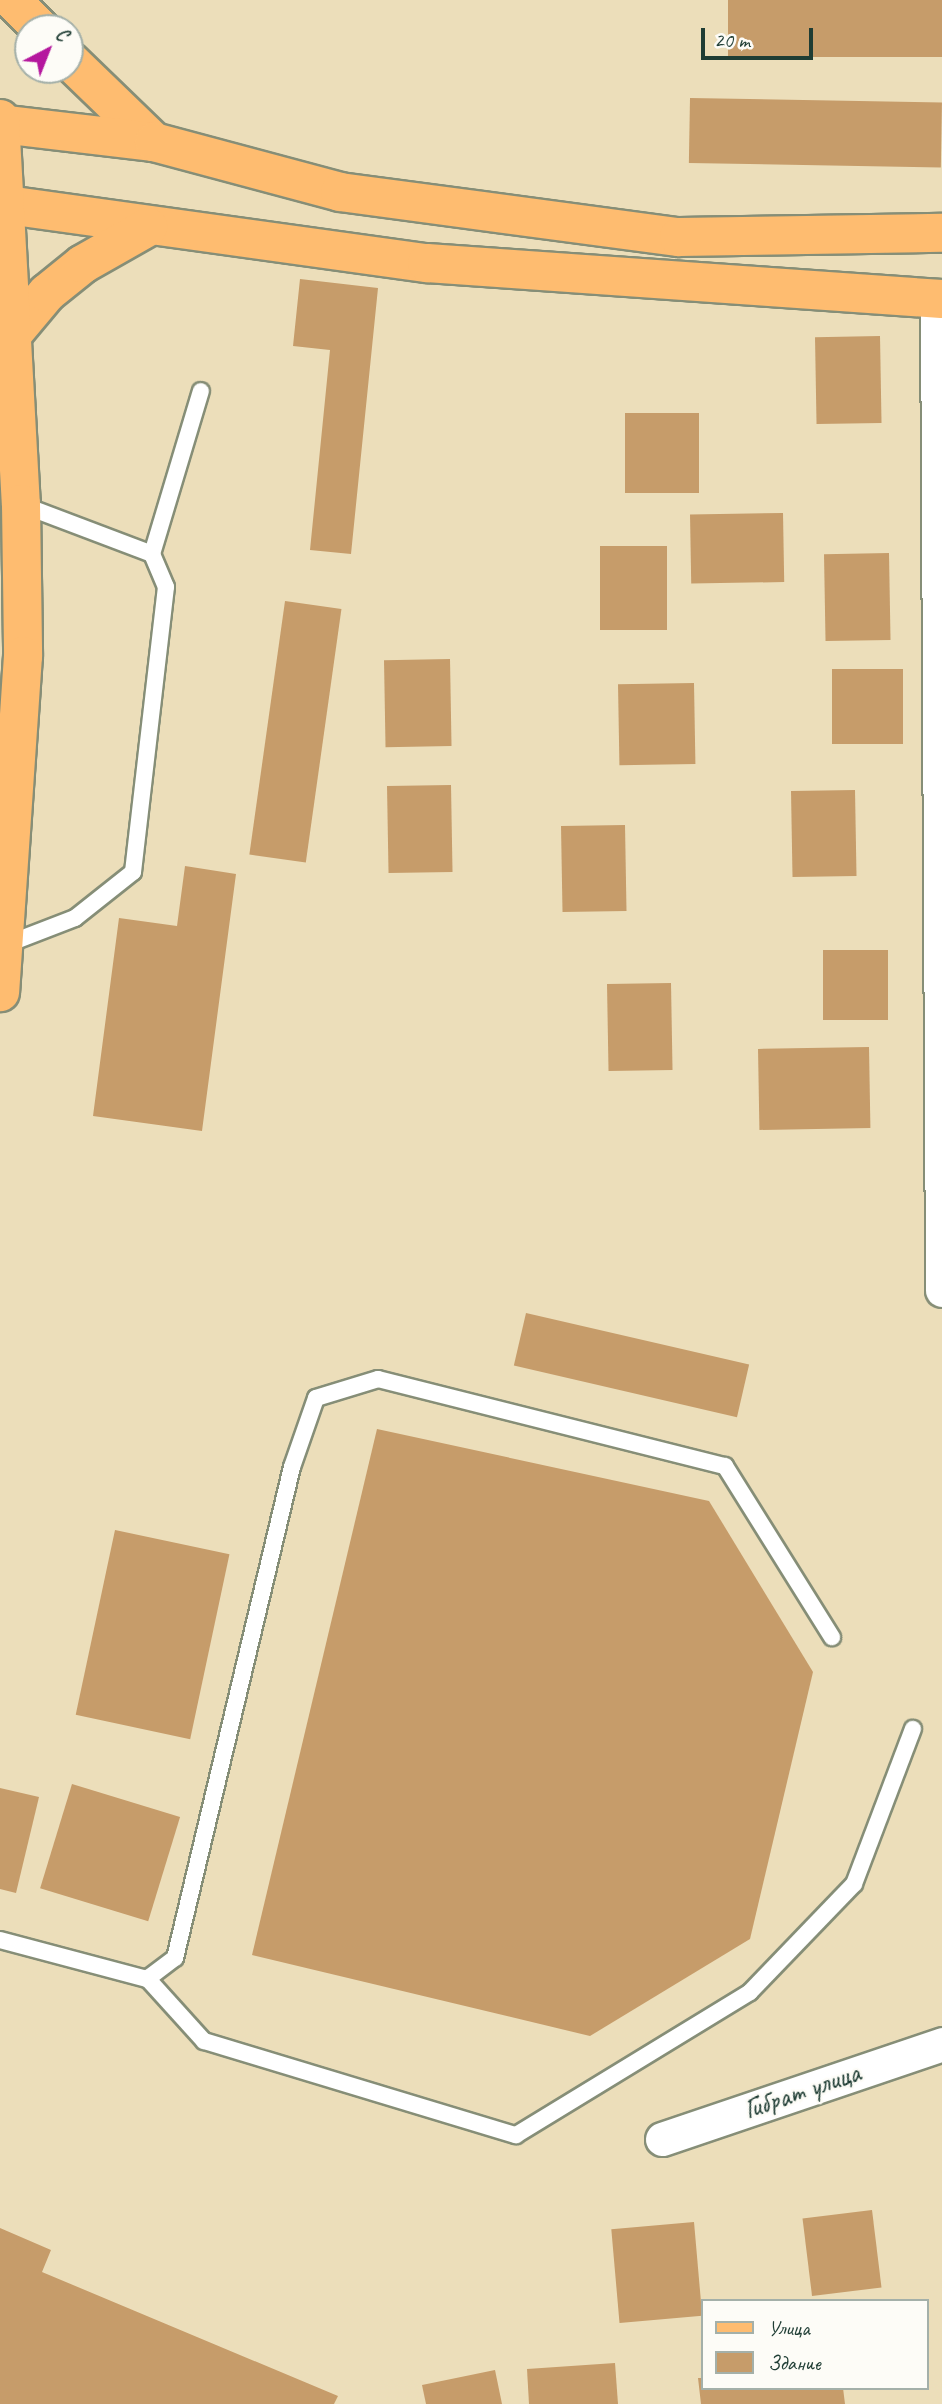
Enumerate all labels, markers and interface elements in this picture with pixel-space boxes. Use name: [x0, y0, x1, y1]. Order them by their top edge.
north arrow: [14, 14, 84, 84]
scale bar: [704, 14, 816, 58]
text: С: [50, 23, 73, 47]
text: 20 m: [714, 27, 750, 53]
street label: Гибрат улица: [739, 2055, 865, 2127]
legend: [701, 2299, 928, 2390]
text: Улица: [768, 2315, 810, 2341]
text: Здание: [768, 2350, 821, 2376]

